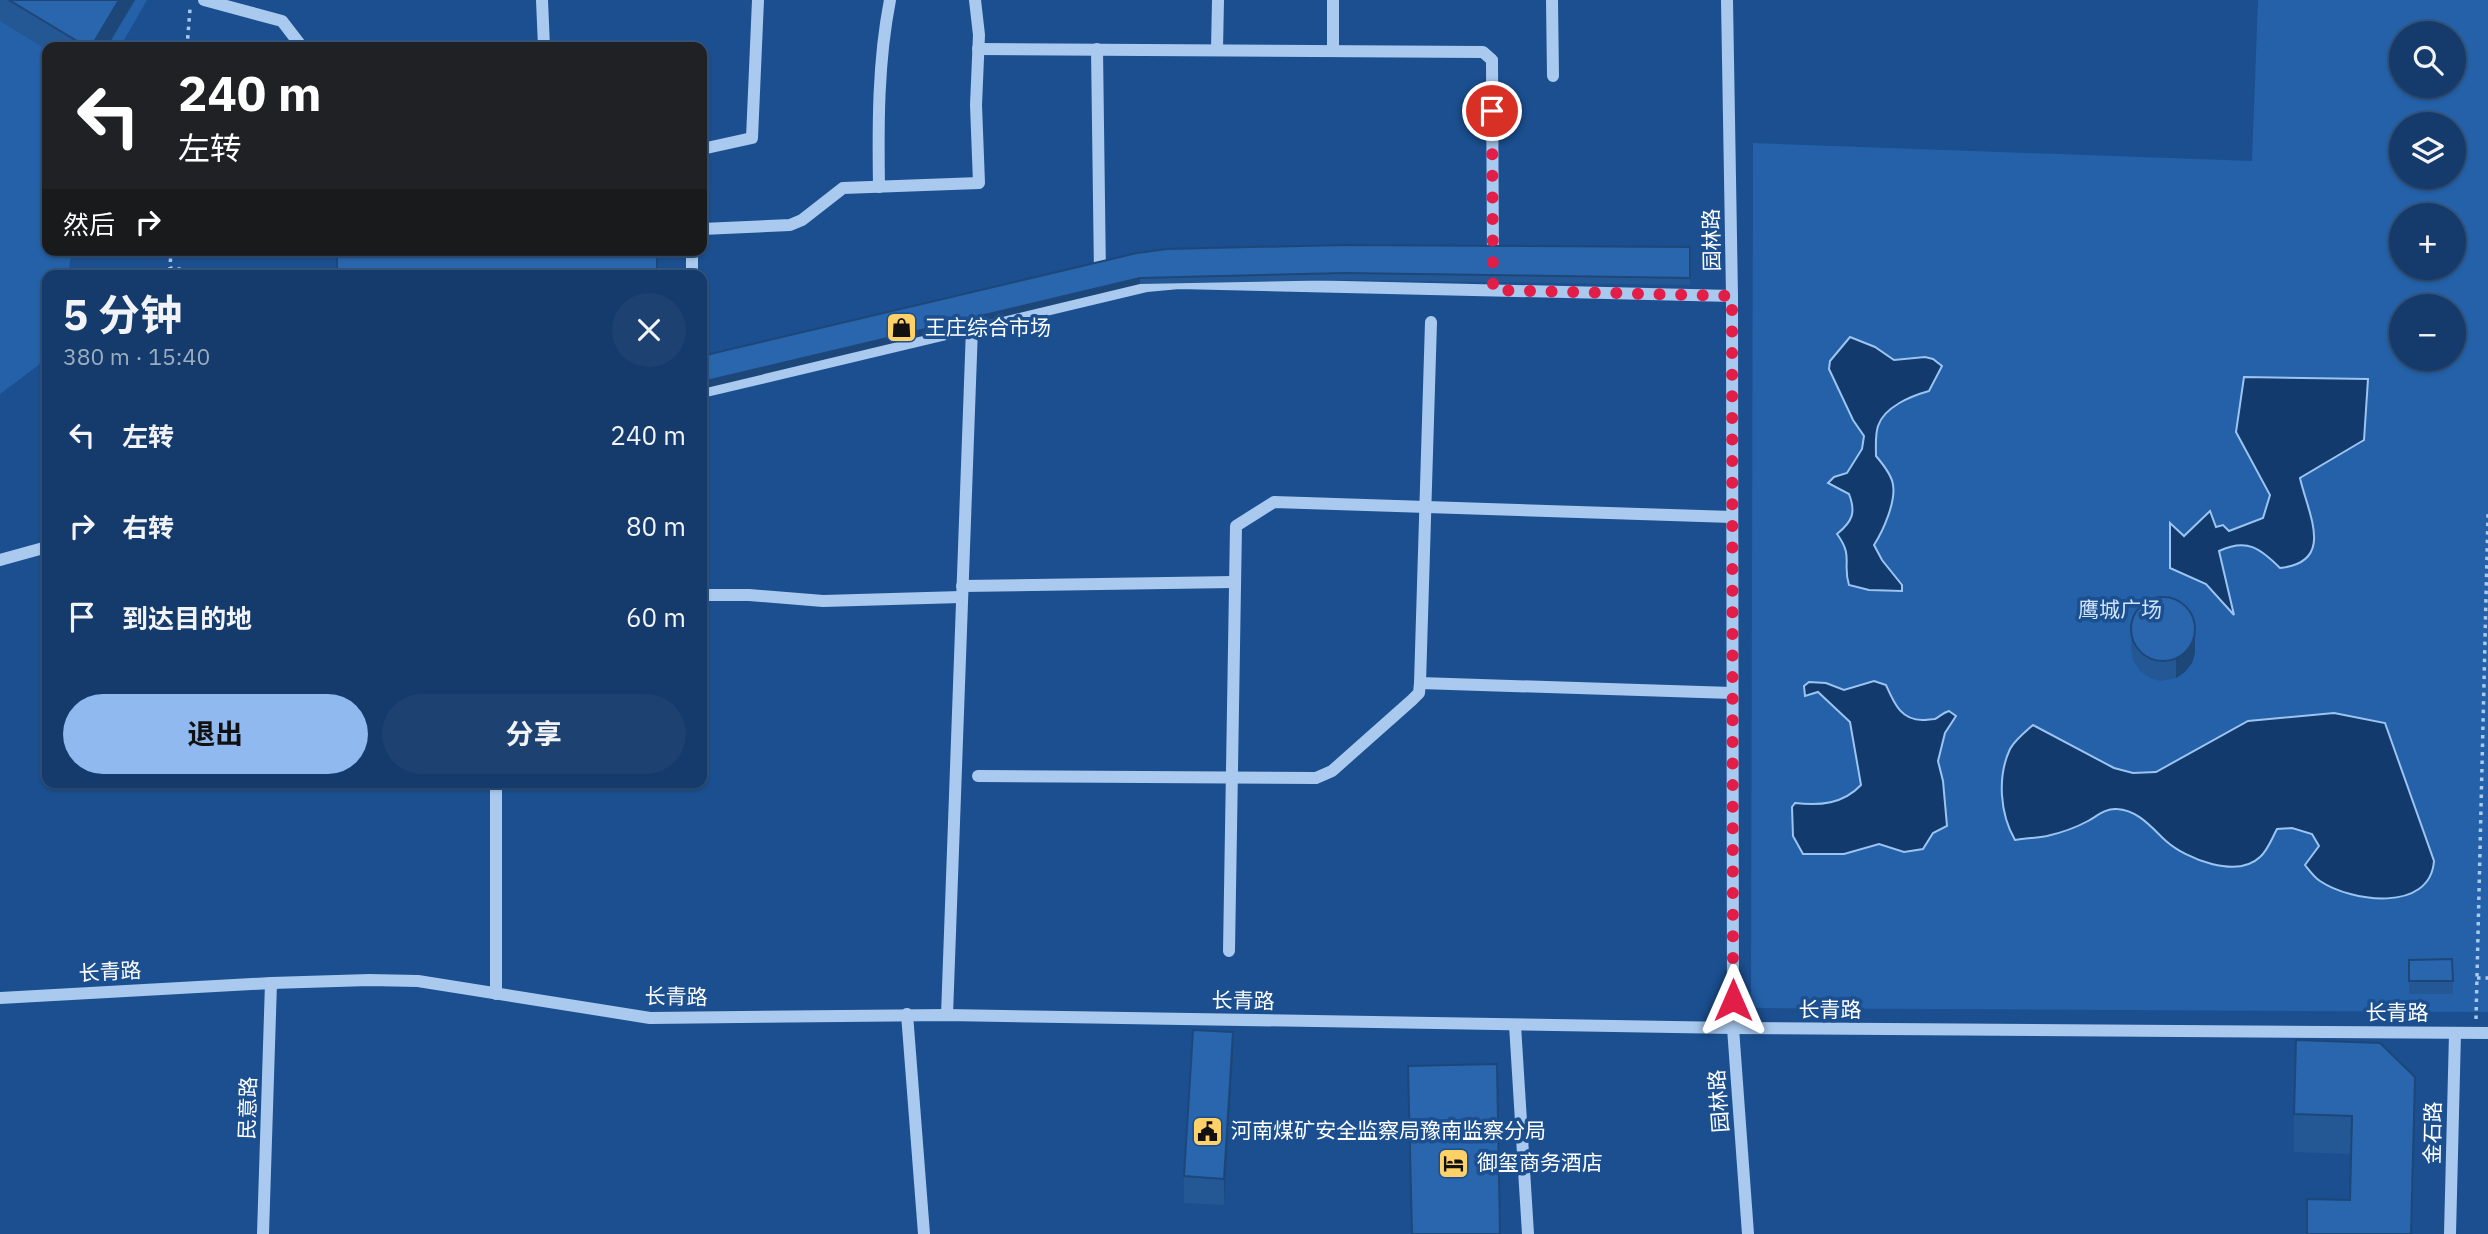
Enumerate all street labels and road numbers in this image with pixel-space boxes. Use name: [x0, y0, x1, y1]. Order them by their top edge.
street label: 园林路: [1696, 208, 1726, 272]
street label: 长青路: [78, 955, 142, 987]
street label: 长青路: [644, 981, 708, 1011]
street label: 长青路: [1211, 985, 1275, 1015]
street label: 长青路: [1799, 995, 1862, 1023]
street label: 长青路: [2366, 998, 2429, 1026]
street label: 园林路: [1702, 1069, 1734, 1133]
street label: 民意路: [232, 1076, 262, 1140]
street label: 金石路: [2417, 1101, 2447, 1165]

